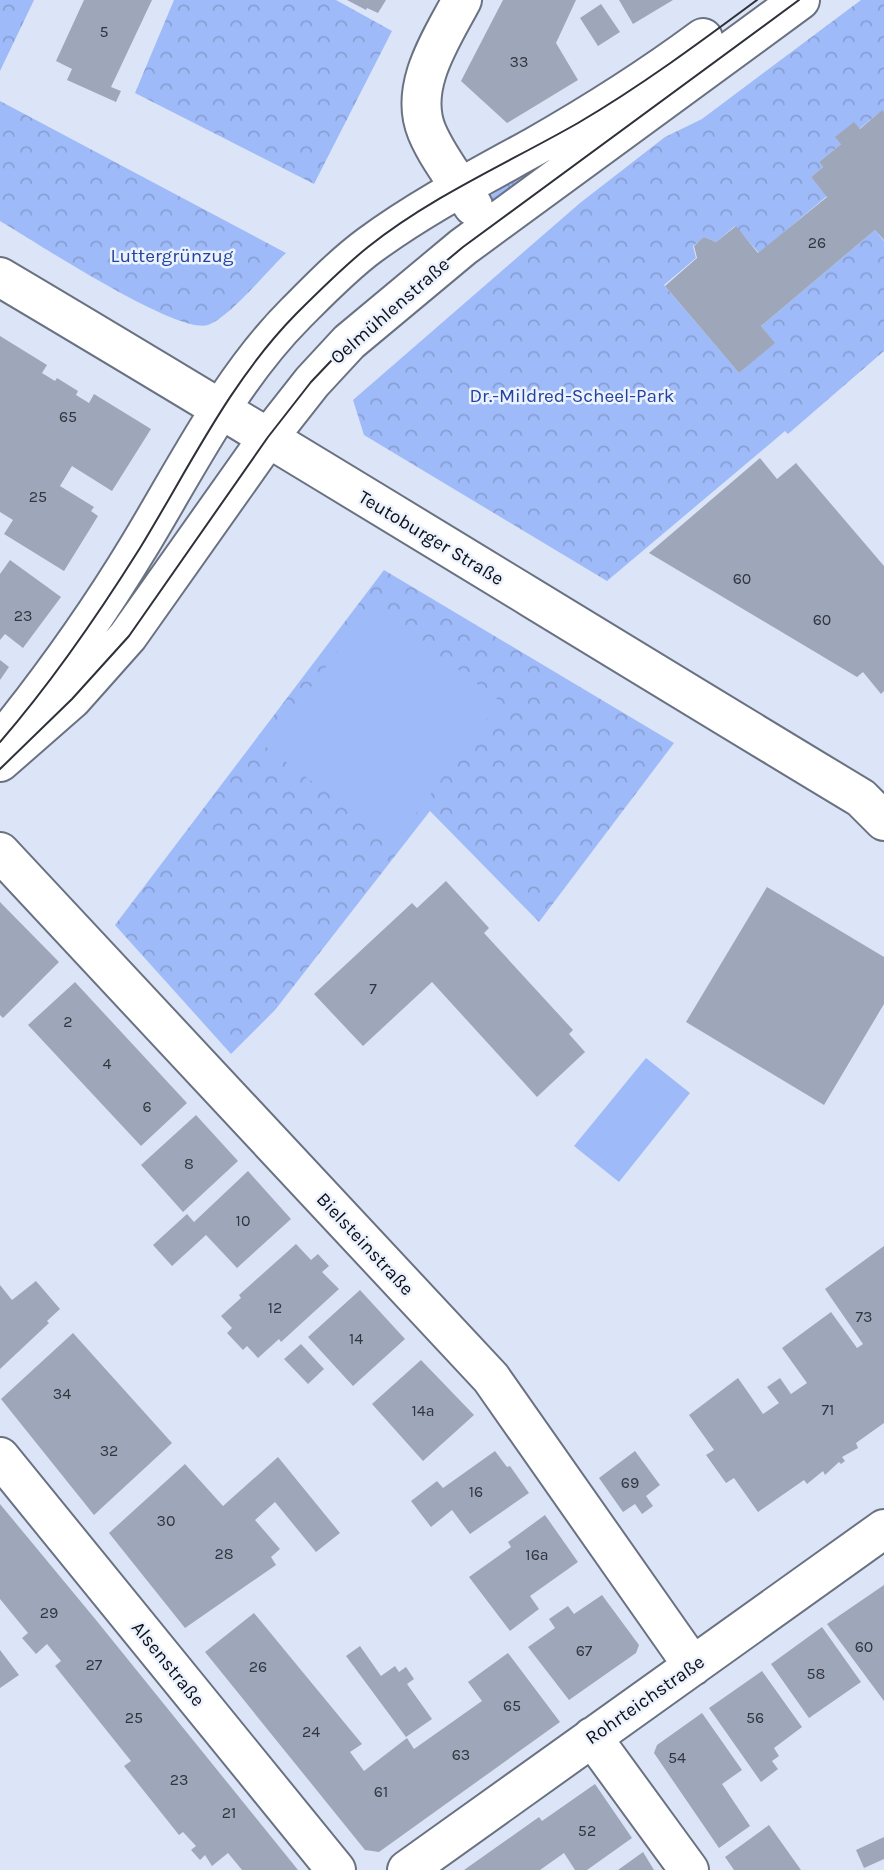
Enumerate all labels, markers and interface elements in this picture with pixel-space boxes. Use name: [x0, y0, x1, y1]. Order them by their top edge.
house number: 5: [99, 22, 109, 41]
house number: 33: [510, 52, 528, 71]
house number: 26: [808, 233, 826, 252]
park label: Luttergrünzug: [111, 245, 234, 267]
street label: Oelmühlenstraße: [326, 253, 454, 369]
park label: Dr.-Mildred-Scheel-Park: [470, 385, 675, 407]
house number: 65: [59, 407, 77, 426]
street label: Teutoburger Straße: [354, 486, 508, 590]
house number: 25: [29, 487, 47, 506]
house number: 60: [733, 569, 751, 588]
house number: 23: [14, 606, 32, 625]
house number: 60: [813, 610, 831, 629]
house number: 7: [369, 979, 377, 998]
house number: 2: [63, 1012, 73, 1031]
house number: 4: [103, 1054, 112, 1073]
house number: 6: [142, 1097, 152, 1116]
house number: 8: [184, 1154, 194, 1173]
street label: Bielsteinstraße: [312, 1188, 418, 1300]
house number: 10: [236, 1211, 250, 1230]
house number: 12: [268, 1298, 282, 1317]
house number: 73: [856, 1307, 872, 1326]
house number: 14: [349, 1329, 363, 1348]
house number: 34: [53, 1384, 71, 1403]
house number: 71: [822, 1400, 834, 1419]
house number: 14a: [411, 1401, 435, 1420]
house number: 32: [100, 1441, 118, 1460]
house number: 69: [621, 1473, 639, 1492]
house number: 16: [469, 1482, 483, 1501]
house number: 30: [157, 1511, 175, 1530]
house number: 28: [214, 1544, 234, 1563]
house number: 16a: [525, 1545, 549, 1564]
house number: 29: [40, 1603, 58, 1622]
street label: Alsenstraße: [127, 1617, 209, 1711]
house number: 60: [855, 1637, 873, 1656]
house number: 67: [576, 1641, 593, 1660]
street label: Rohrteichstraße: [581, 1651, 709, 1749]
house number: 27: [86, 1655, 103, 1674]
house number: 26: [249, 1657, 267, 1676]
house number: 58: [807, 1664, 825, 1683]
house number: 65: [503, 1696, 521, 1715]
house number: 25: [125, 1708, 143, 1727]
house number: 56: [746, 1708, 764, 1727]
house number: 24: [302, 1722, 320, 1741]
house number: 63: [452, 1745, 470, 1764]
house number: 54: [668, 1748, 686, 1767]
house number: 23: [170, 1770, 188, 1789]
house number: 61: [374, 1782, 388, 1801]
house number: 21: [222, 1803, 236, 1822]
house number: 52: [578, 1821, 596, 1840]

